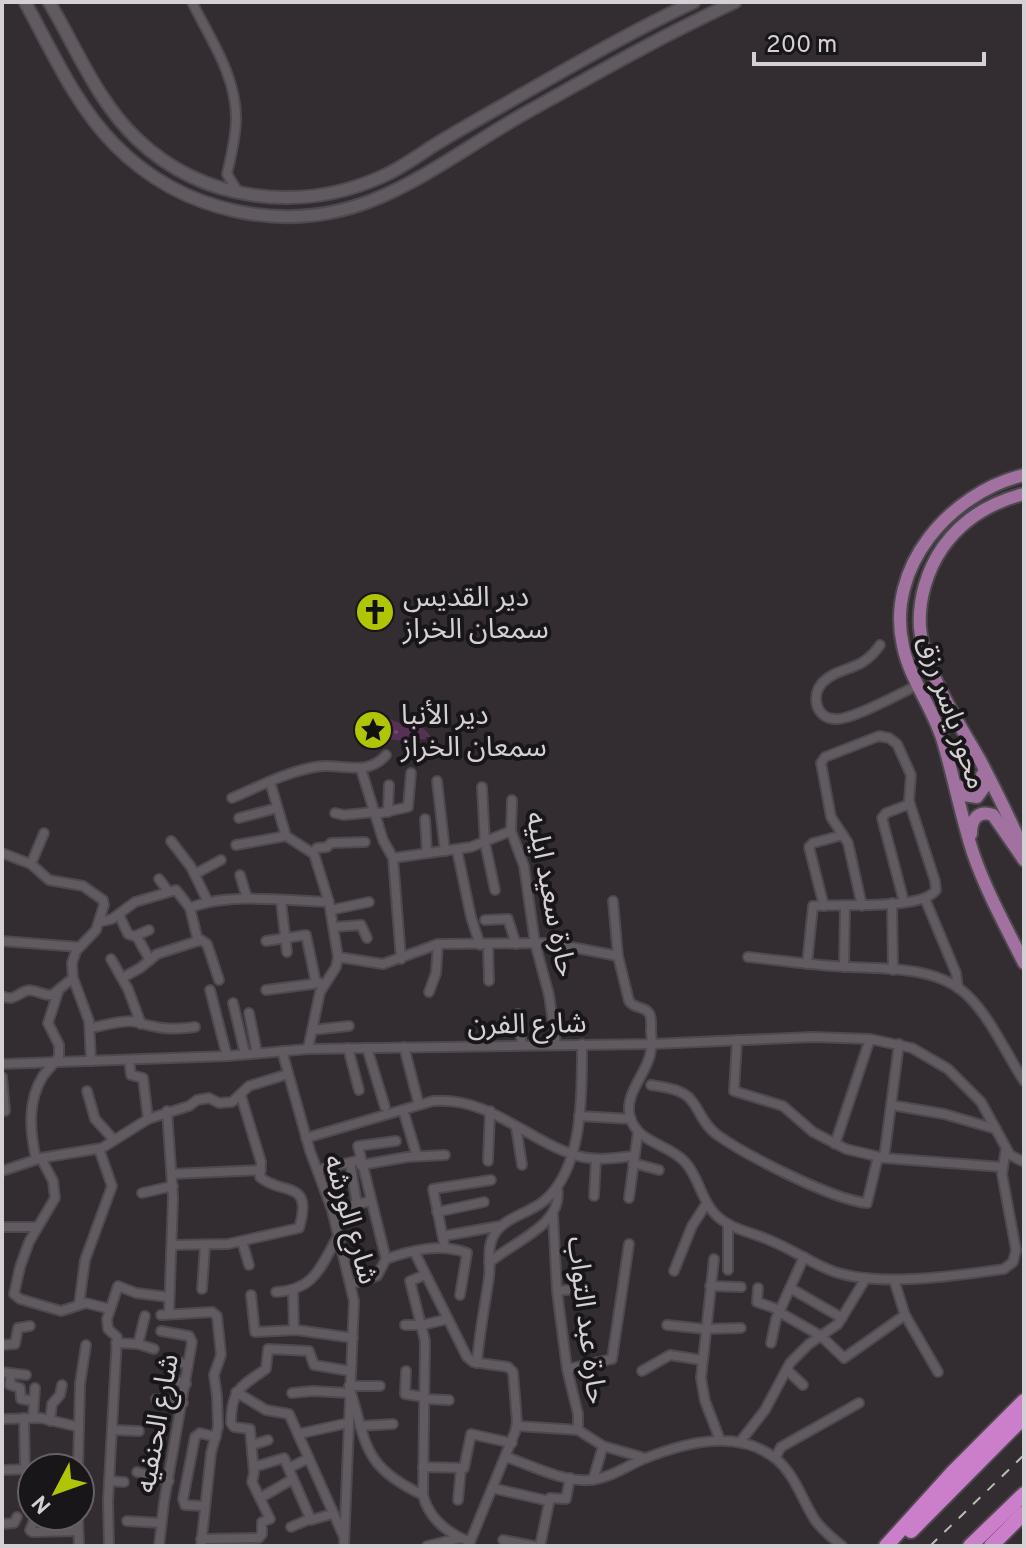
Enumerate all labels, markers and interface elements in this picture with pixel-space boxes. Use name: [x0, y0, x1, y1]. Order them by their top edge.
scale bar: [754, 16, 984, 66]
text: 200 m: [766, 31, 837, 61]
place label: دير القديس سمعان الخراز: [402, 581, 549, 649]
church icon: دير القديس سمعان الخراز: [354, 591, 396, 633]
street label: محور ياسر رزق: [907, 631, 993, 795]
place label: دير الأنبا سمعان الخراز: [400, 699, 547, 767]
place icon: دير الأنبا سمعان الخراز: [352, 709, 394, 751]
street label: حارة سعيد ايليه: [515, 809, 583, 980]
street label: شارع الفرن: [467, 1007, 587, 1045]
street label: شارع الورشه: [313, 1151, 385, 1289]
street label: حارة عبد التواب: [557, 1234, 613, 1406]
street label: شارع الحنفيه: [129, 1351, 189, 1496]
north arrow: [16, 1452, 96, 1532]
text: N: [27, 1489, 58, 1518]

